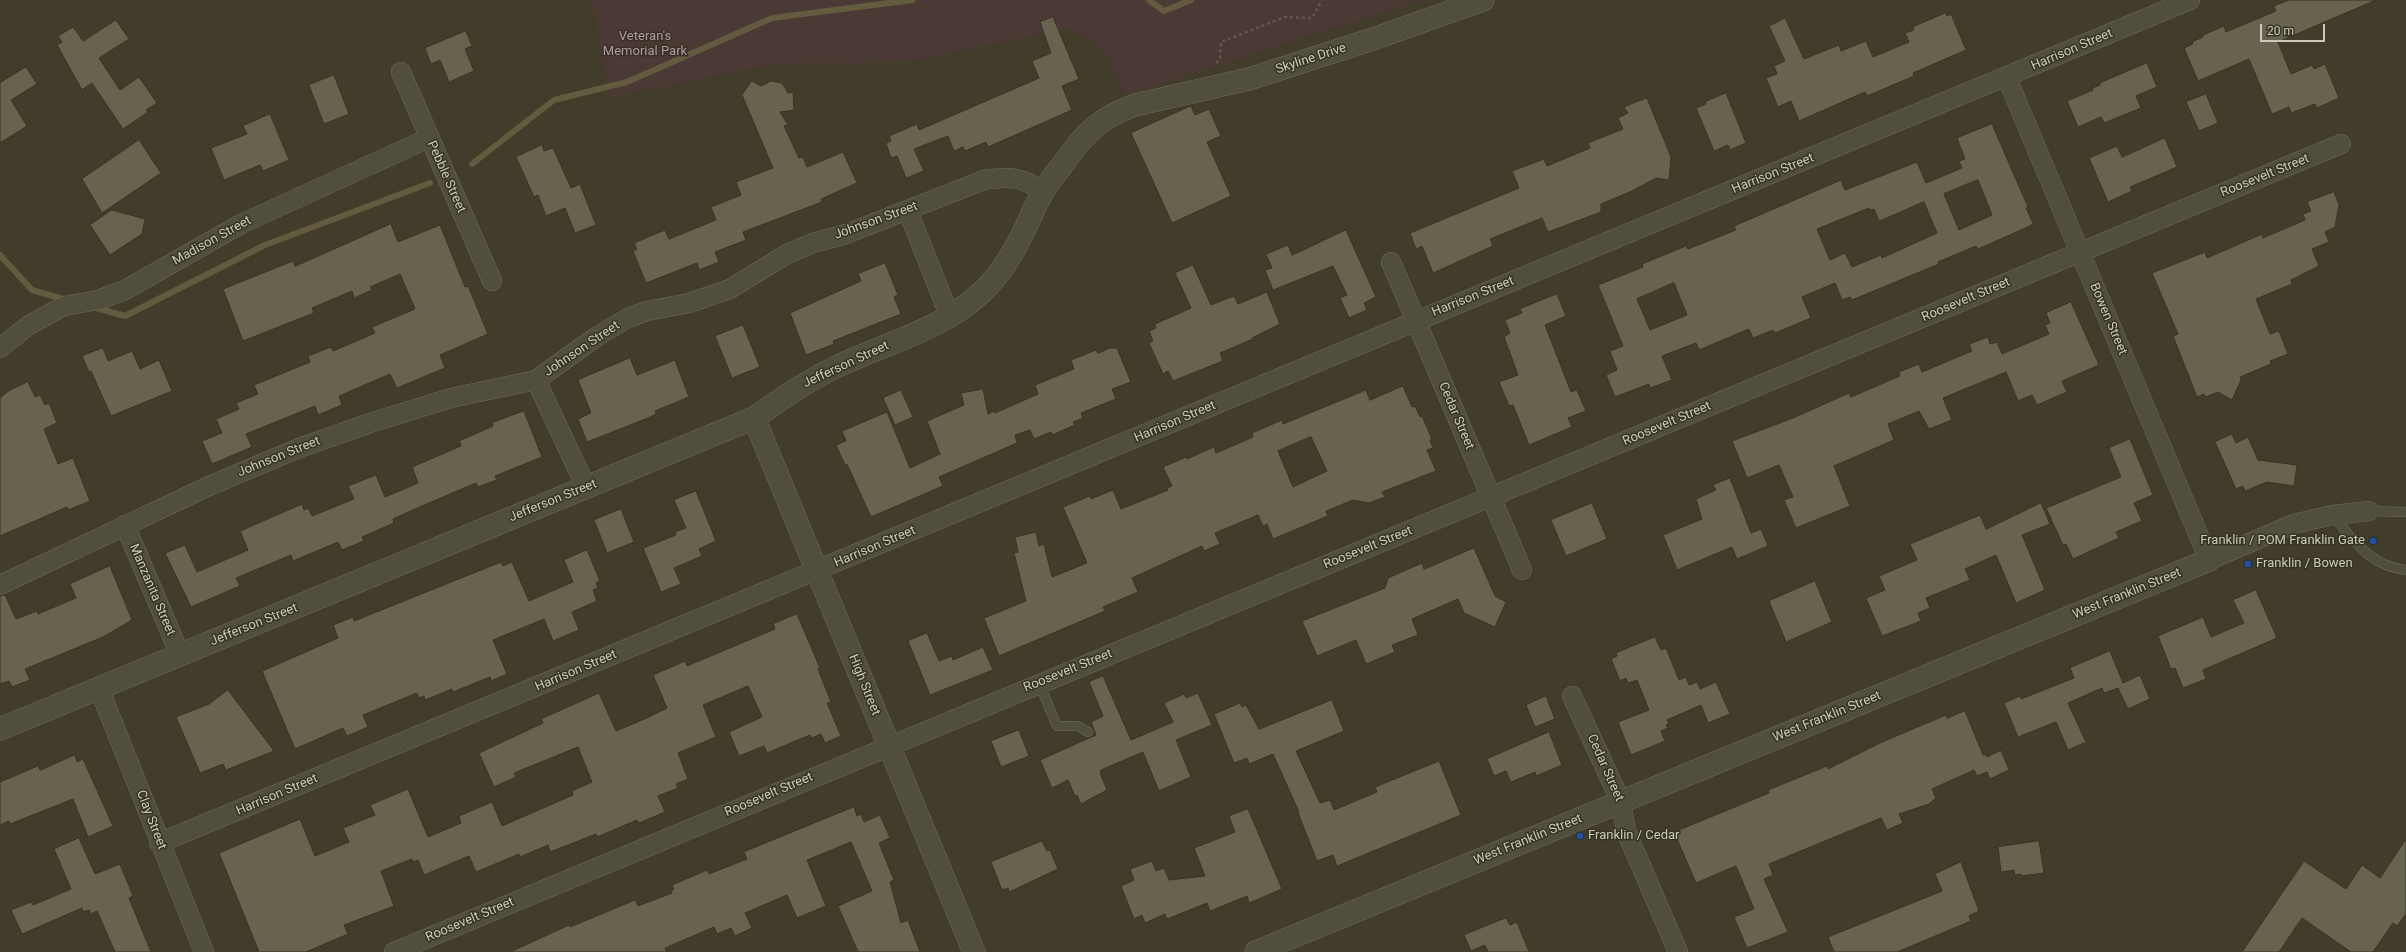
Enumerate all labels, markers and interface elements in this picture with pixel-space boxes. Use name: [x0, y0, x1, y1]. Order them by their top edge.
scale bar: [2262, 16, 2327, 42]
text: 20 m: [2267, 24, 2294, 38]
street label: Harrison Street: [2029, 26, 2115, 74]
park label: Veteran's Memorial Park: [603, 29, 687, 60]
street label: Skyline Drive: [1274, 40, 1348, 78]
street label: Pebble Street: [423, 139, 469, 215]
street label: Harrison Street: [1730, 150, 1816, 198]
street label: Roosevelt Street: [2218, 151, 2312, 201]
street label: Johnson Street: [832, 199, 920, 243]
street label: Madison Street: [170, 213, 254, 269]
street label: Harrison Street: [1430, 273, 1516, 321]
street label: Roosevelt Street: [1920, 274, 2012, 326]
street label: Bowen Street: [2086, 281, 2130, 357]
street label: Johnson Street: [541, 318, 623, 380]
street label: Jefferson Street: [801, 338, 891, 392]
street label: Cedar Street: [1435, 380, 1477, 452]
street label: Harrison Street: [1132, 398, 1218, 446]
street label: Roosevelt Street: [1621, 398, 1713, 450]
street label: Johnson Street: [235, 433, 323, 481]
street label: Jefferson Street: [507, 476, 599, 526]
street label: Harrison Street: [832, 523, 918, 571]
street label: Roosevelt Street: [1321, 523, 1415, 573]
place label: Franklin / POM Franklin Gate: [2200, 533, 2365, 549]
marker: Franklin / POM Franklin Gate: [2368, 536, 2378, 546]
street label: Manzanita Street: [126, 542, 178, 638]
place label: Franklin / Bowen: [2256, 556, 2353, 572]
marker: Franklin / Bowen: [2243, 559, 2253, 569]
street label: West Franklin Street: [2071, 565, 2183, 623]
street label: Jefferson Street: [208, 600, 300, 650]
street label: Roosevelt Street: [1021, 646, 1115, 696]
street label: Harrison Street: [533, 647, 619, 695]
street label: High Street: [845, 652, 883, 718]
street label: West Franklin Street: [1771, 688, 1883, 746]
street label: Cedar Street: [1583, 732, 1627, 804]
street label: Roosevelt Street: [723, 769, 815, 821]
street label: Harrison Street: [234, 771, 320, 819]
street label: Clay Street: [133, 788, 169, 852]
street label: West Franklin Street: [1472, 811, 1584, 869]
place label: Franklin / Cedar: [1588, 828, 1679, 844]
marker: Franklin / Cedar: [1575, 831, 1585, 841]
street label: Roosevelt Street: [424, 894, 516, 946]

